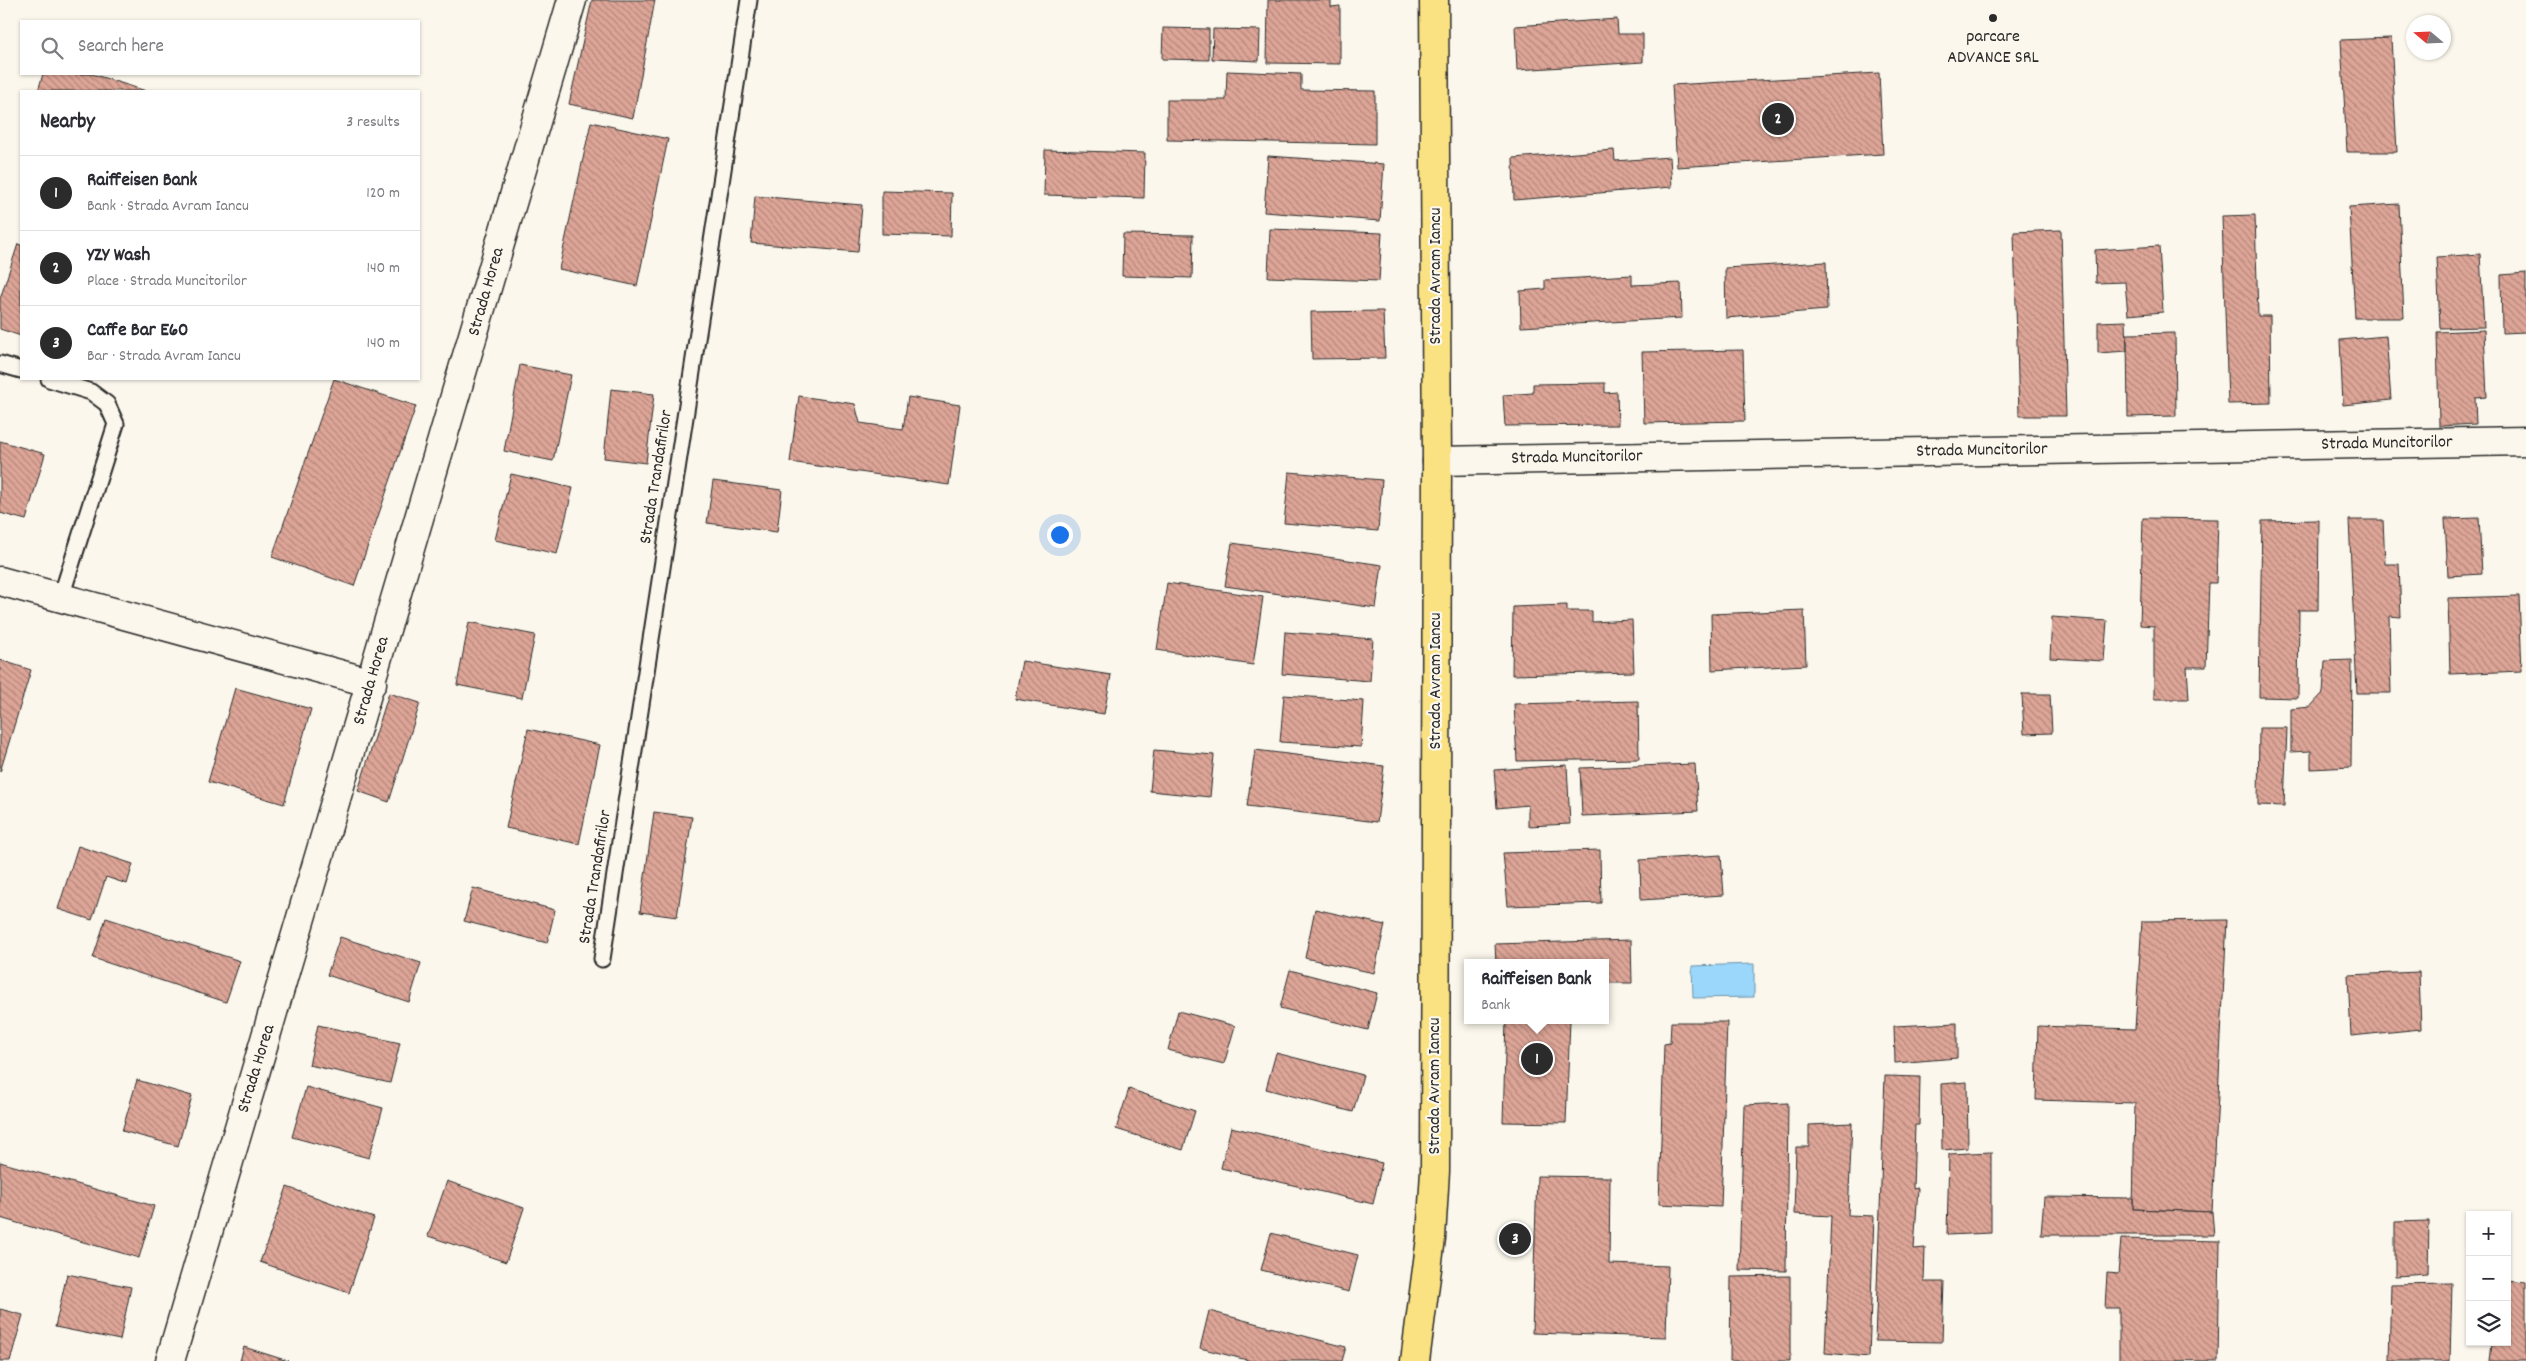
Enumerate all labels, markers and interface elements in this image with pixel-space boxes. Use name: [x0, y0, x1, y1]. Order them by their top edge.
marker: parcare ADVANCE SRL: [1987, 12, 1999, 24]
north arrow: [2406, 15, 2451, 60]
search box: [20, 20, 420, 75]
place label: parcare ADVANCE SRL: [1947, 25, 2040, 71]
icon: search: [38, 34, 66, 62]
text: Search here: [78, 34, 164, 61]
pin: 2: [1762, 100, 1794, 138]
text: Nearby: [40, 108, 95, 138]
text: 3 results: [346, 111, 400, 134]
text: Raiffeisen Bank: [87, 168, 197, 195]
text: 1: [54, 182, 58, 205]
text: 120 m: [366, 182, 400, 205]
text: Bank · Strada Avram Iancu: [87, 195, 249, 218]
street label: Strada Avram Iancu: [1424, 208, 1449, 344]
text: YZY Wash: [87, 243, 150, 270]
street label: Strada Horea: [462, 244, 512, 339]
text: 2: [53, 257, 60, 280]
text: 140 m: [366, 257, 400, 280]
text: Place · Strada Muncitorilor: [87, 270, 247, 293]
text: Caffe Bar E60: [87, 318, 188, 345]
text: 3: [52, 332, 60, 355]
text: 140 m: [366, 332, 400, 355]
text: Bar · Strada Avram Iancu: [87, 345, 241, 368]
street label: Strada Trandafirilor: [634, 408, 680, 546]
street label: Strada Muncitorilor: [2321, 430, 2453, 458]
street label: Strada Muncitorilor: [1916, 437, 2048, 465]
street label: Strada Muncitorilor: [1511, 444, 1643, 472]
your location: [1047, 522, 1073, 548]
street label: Strada Avram Iancu: [1424, 613, 1449, 749]
street label: Strada Horea: [347, 633, 397, 728]
street label: Strada Trandafirilor: [573, 808, 619, 946]
popup: [1464, 959, 1609, 1024]
text: Raiffeisen Bank: [1481, 967, 1592, 994]
text: Bank: [1481, 994, 1510, 1017]
street label: Strada Avram Iancu: [1423, 1018, 1448, 1154]
street label: Strada Horea: [232, 1021, 282, 1116]
pin: 1: [1521, 1040, 1553, 1078]
map controls: [2466, 1211, 2511, 1346]
button: +: [2466, 1211, 2511, 1256]
pin: 3: [1499, 1220, 1531, 1258]
button: −: [2466, 1256, 2511, 1301]
button: layers: [2466, 1301, 2511, 1346]

